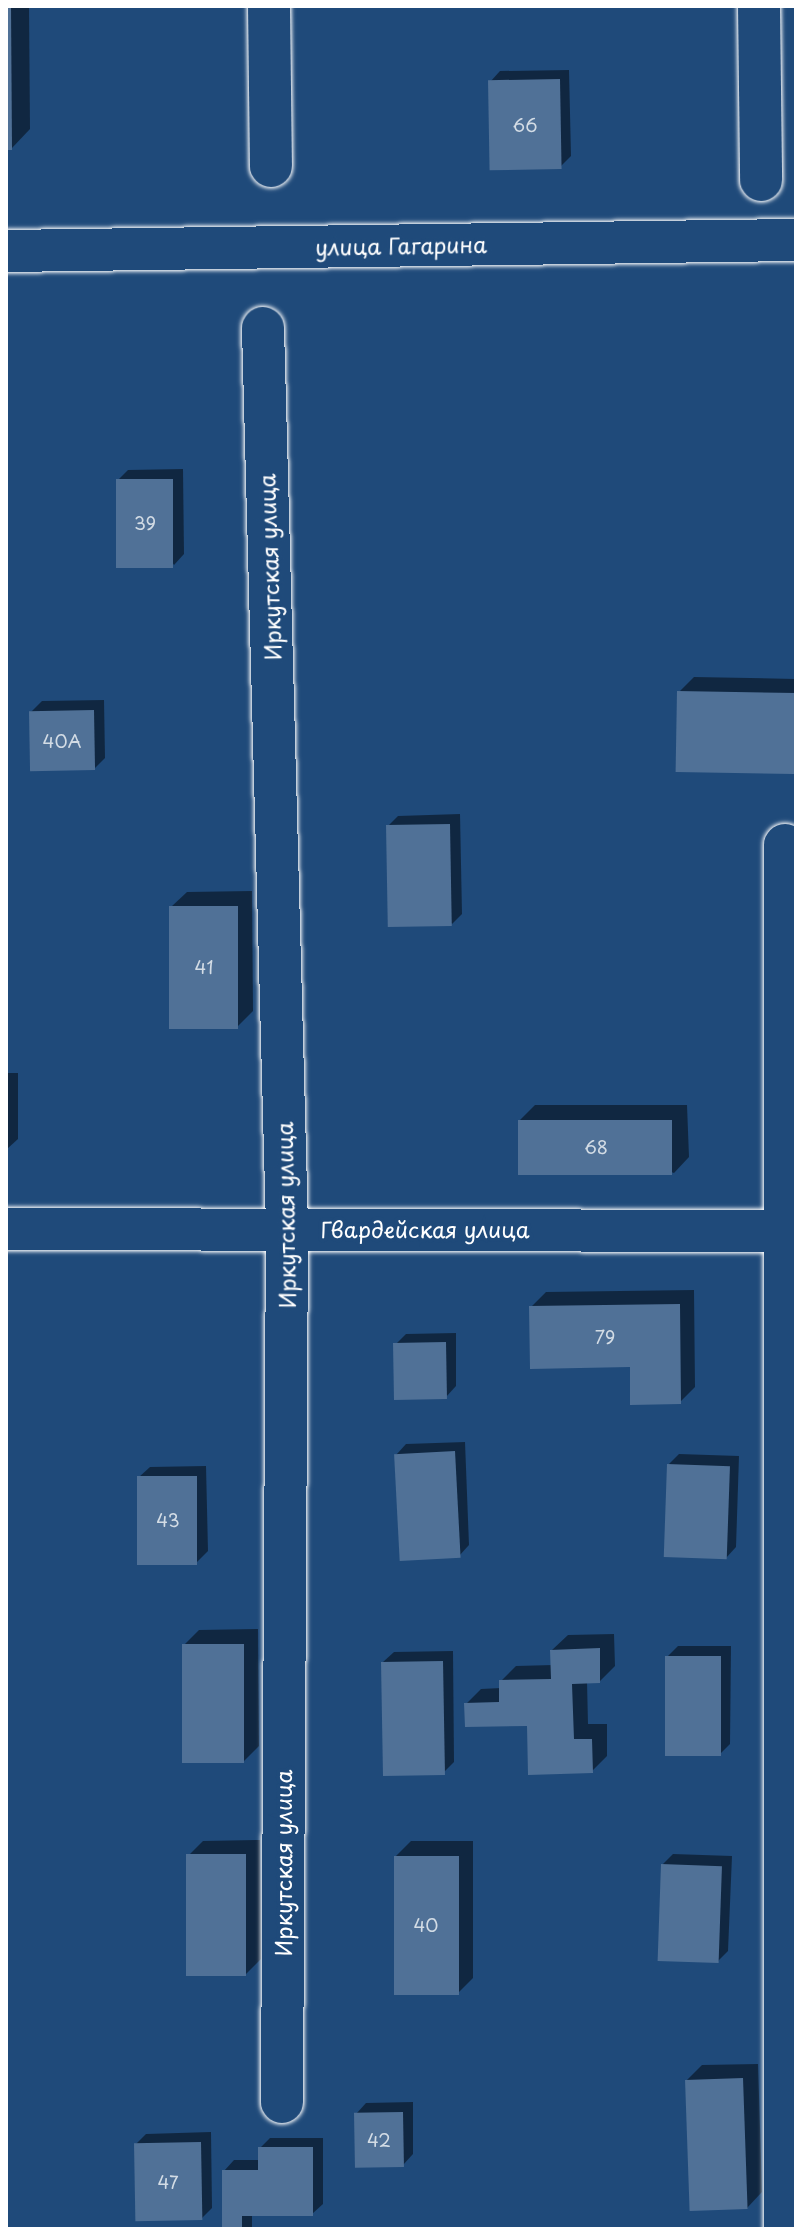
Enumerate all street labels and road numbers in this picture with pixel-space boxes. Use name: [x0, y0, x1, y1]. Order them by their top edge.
street label: улица Гагарина: [315, 230, 487, 260]
street label: Иркутская улица: [253, 473, 285, 661]
street label: Иркутская улица: [270, 1121, 300, 1309]
street label: Гвардейская улица: [320, 1216, 530, 1242]
street label: Иркутская улица: [270, 1769, 296, 1957]

